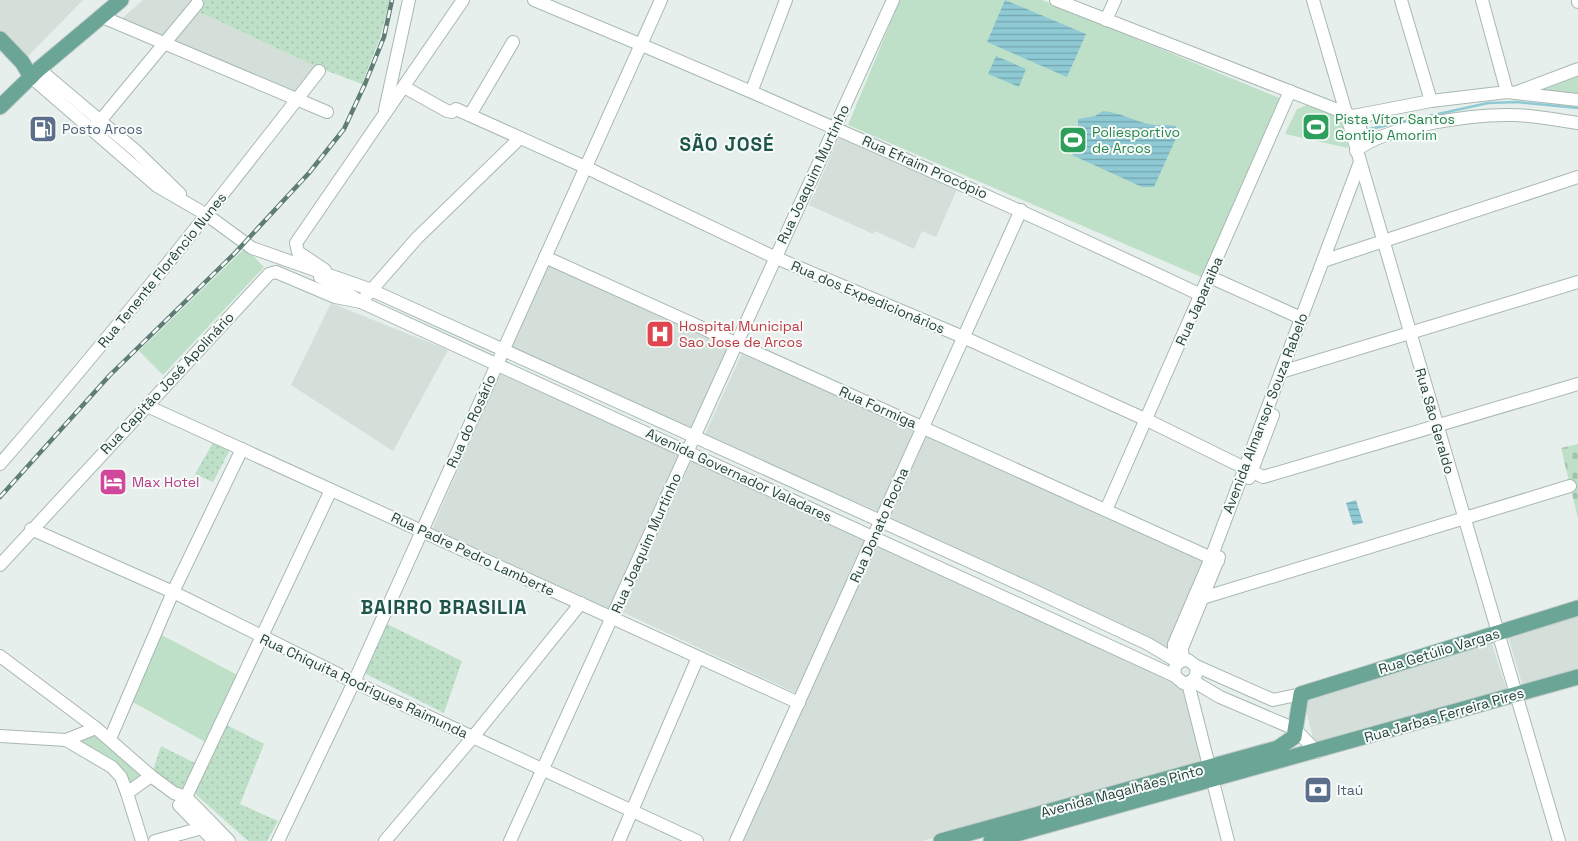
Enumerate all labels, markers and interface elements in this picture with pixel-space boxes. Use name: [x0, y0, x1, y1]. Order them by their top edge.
street label: Rua Joaquim Murtinho: [773, 101, 853, 247]
place label: Pista Vítor Santos Gontijo Amorim: [1335, 110, 1455, 144]
sports icon: Pista Vítor Santos Gontijo Amorim: [1301, 112, 1331, 142]
fuel station icon: Posto Arcos: [28, 114, 58, 144]
place label: Posto Arcos: [62, 120, 143, 138]
place label: Poliesportivo de Arcos: [1092, 123, 1180, 157]
sports icon: Poliesportivo de Arcos: [1058, 125, 1088, 155]
street label: Rua Efraim Procópio: [859, 131, 991, 203]
district label: SÃO JOSÉ: [679, 132, 775, 157]
street label: Rua Tenente Florêncio Nunes: [94, 189, 230, 351]
street label: Rua Japaraiba: [1171, 254, 1227, 348]
street label: Rua dos Expedicionários: [788, 256, 948, 338]
street label: Rua Capitão José Apolinário: [96, 308, 238, 458]
street label: Avenida Almansor Souza Rabelo: [1218, 310, 1312, 516]
place label: Hospital Municipal Sao Jose de Arcos: [679, 317, 803, 351]
hospital icon: Hospital Municipal Sao Jose de Arcos: [645, 319, 675, 349]
street label: Rua São Geraldo: [1411, 366, 1459, 476]
street label: Rua do Rosário: [442, 371, 500, 471]
street label: Rua Formiga: [836, 382, 920, 432]
street label: Avenida Governador Valadares: [643, 424, 835, 526]
street label: Rua Donato Rocha: [846, 465, 912, 585]
hotel icon: Max Hotel: [98, 467, 128, 497]
street label: Rua Joaquim Murtinho: [607, 470, 685, 616]
place label: Max Hotel: [132, 473, 200, 491]
street label: Rua Padre Pedro Lamberte: [388, 508, 558, 600]
district label: BAIRRO BRASILIA: [361, 595, 527, 620]
street label: Rua Getúlio Vargas: [1376, 624, 1502, 678]
street label: Rua Chiquita Rodrigues Raimunda: [257, 630, 471, 742]
street label: Rua Jarbas Ferreira Pires: [1362, 684, 1526, 746]
street label: Avenida Magalhães Pinto: [1039, 761, 1205, 821]
bank icon: Itaú: [1303, 775, 1333, 805]
place label: Itaú: [1337, 781, 1363, 799]

